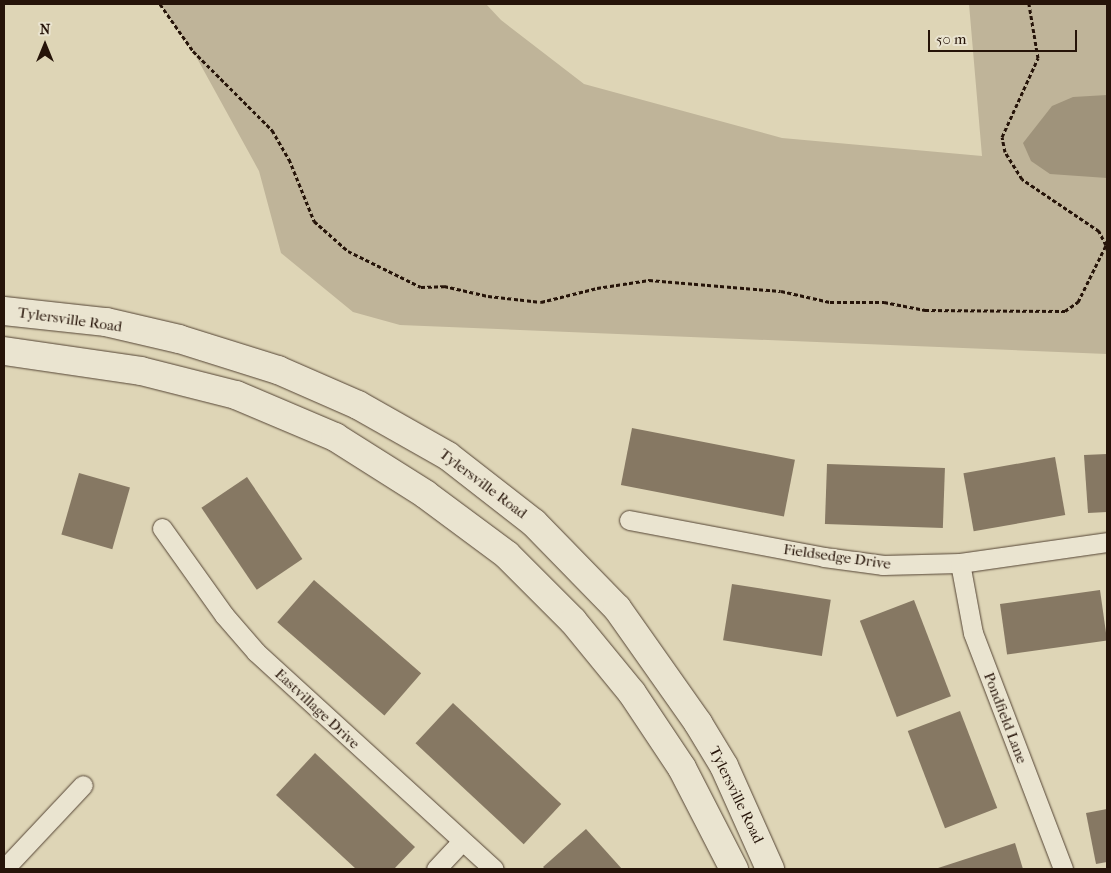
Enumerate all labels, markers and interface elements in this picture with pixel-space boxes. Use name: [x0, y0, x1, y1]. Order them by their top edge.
north arrow: [20, 20, 70, 70]
scale bar: [931, 20, 1080, 52]
text: N: [40, 21, 50, 38]
text: 50 m: [936, 30, 966, 48]
street label: Tylersville Road: [17, 304, 123, 336]
street label: Tylersville Road: [436, 445, 530, 523]
street label: Fieldsedge Drive: [782, 541, 892, 573]
street label: Eastvillage Drive: [271, 665, 363, 753]
street label: Pondfield Lane: [979, 670, 1031, 766]
street label: Tylersville Road: [705, 744, 767, 846]

